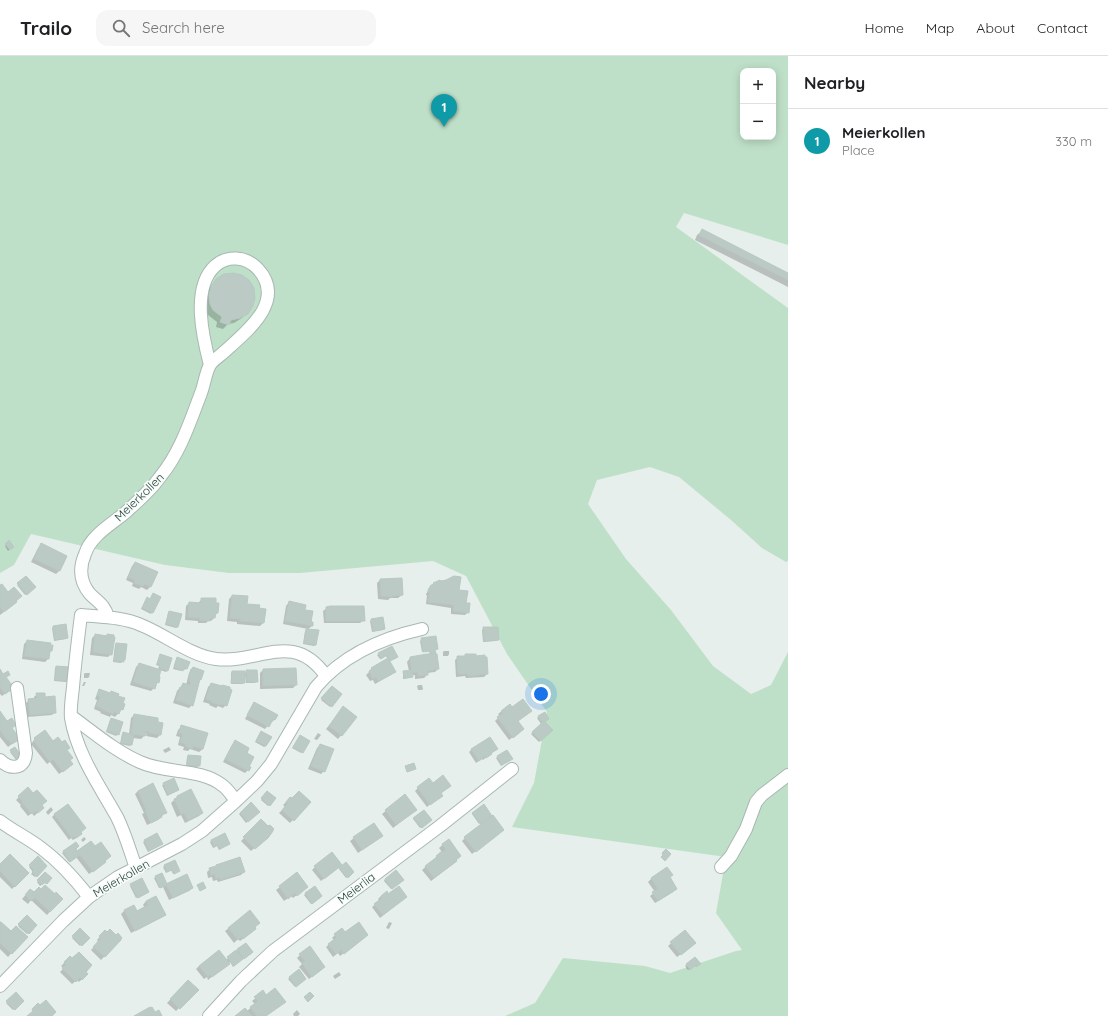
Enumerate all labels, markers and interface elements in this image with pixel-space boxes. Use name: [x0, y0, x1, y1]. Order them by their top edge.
search box: [96, 10, 376, 46]
text: Trailo: [20, 16, 72, 40]
icon: search: [110, 17, 132, 39]
text: Search here: [142, 18, 225, 37]
text: Home: [865, 19, 904, 37]
text: Map: [926, 19, 954, 37]
text: About: [976, 19, 1015, 37]
text: Contact: [1037, 19, 1088, 37]
map controls: [740, 68, 776, 140]
button: +: [740, 68, 776, 104]
text: Nearby: [804, 72, 865, 93]
pin: 1: [431, 94, 457, 127]
button: −: [740, 104, 776, 140]
text: Meierkollen: [842, 123, 925, 142]
text: 1: [814, 133, 820, 149]
text: 330 m: [1055, 133, 1092, 149]
text: Place: [842, 142, 875, 158]
street label: Meierkollen: [111, 470, 167, 524]
your location: [531, 684, 551, 704]
street label: Meierkollen: [90, 856, 152, 900]
street label: Meierlia: [334, 869, 378, 907]

